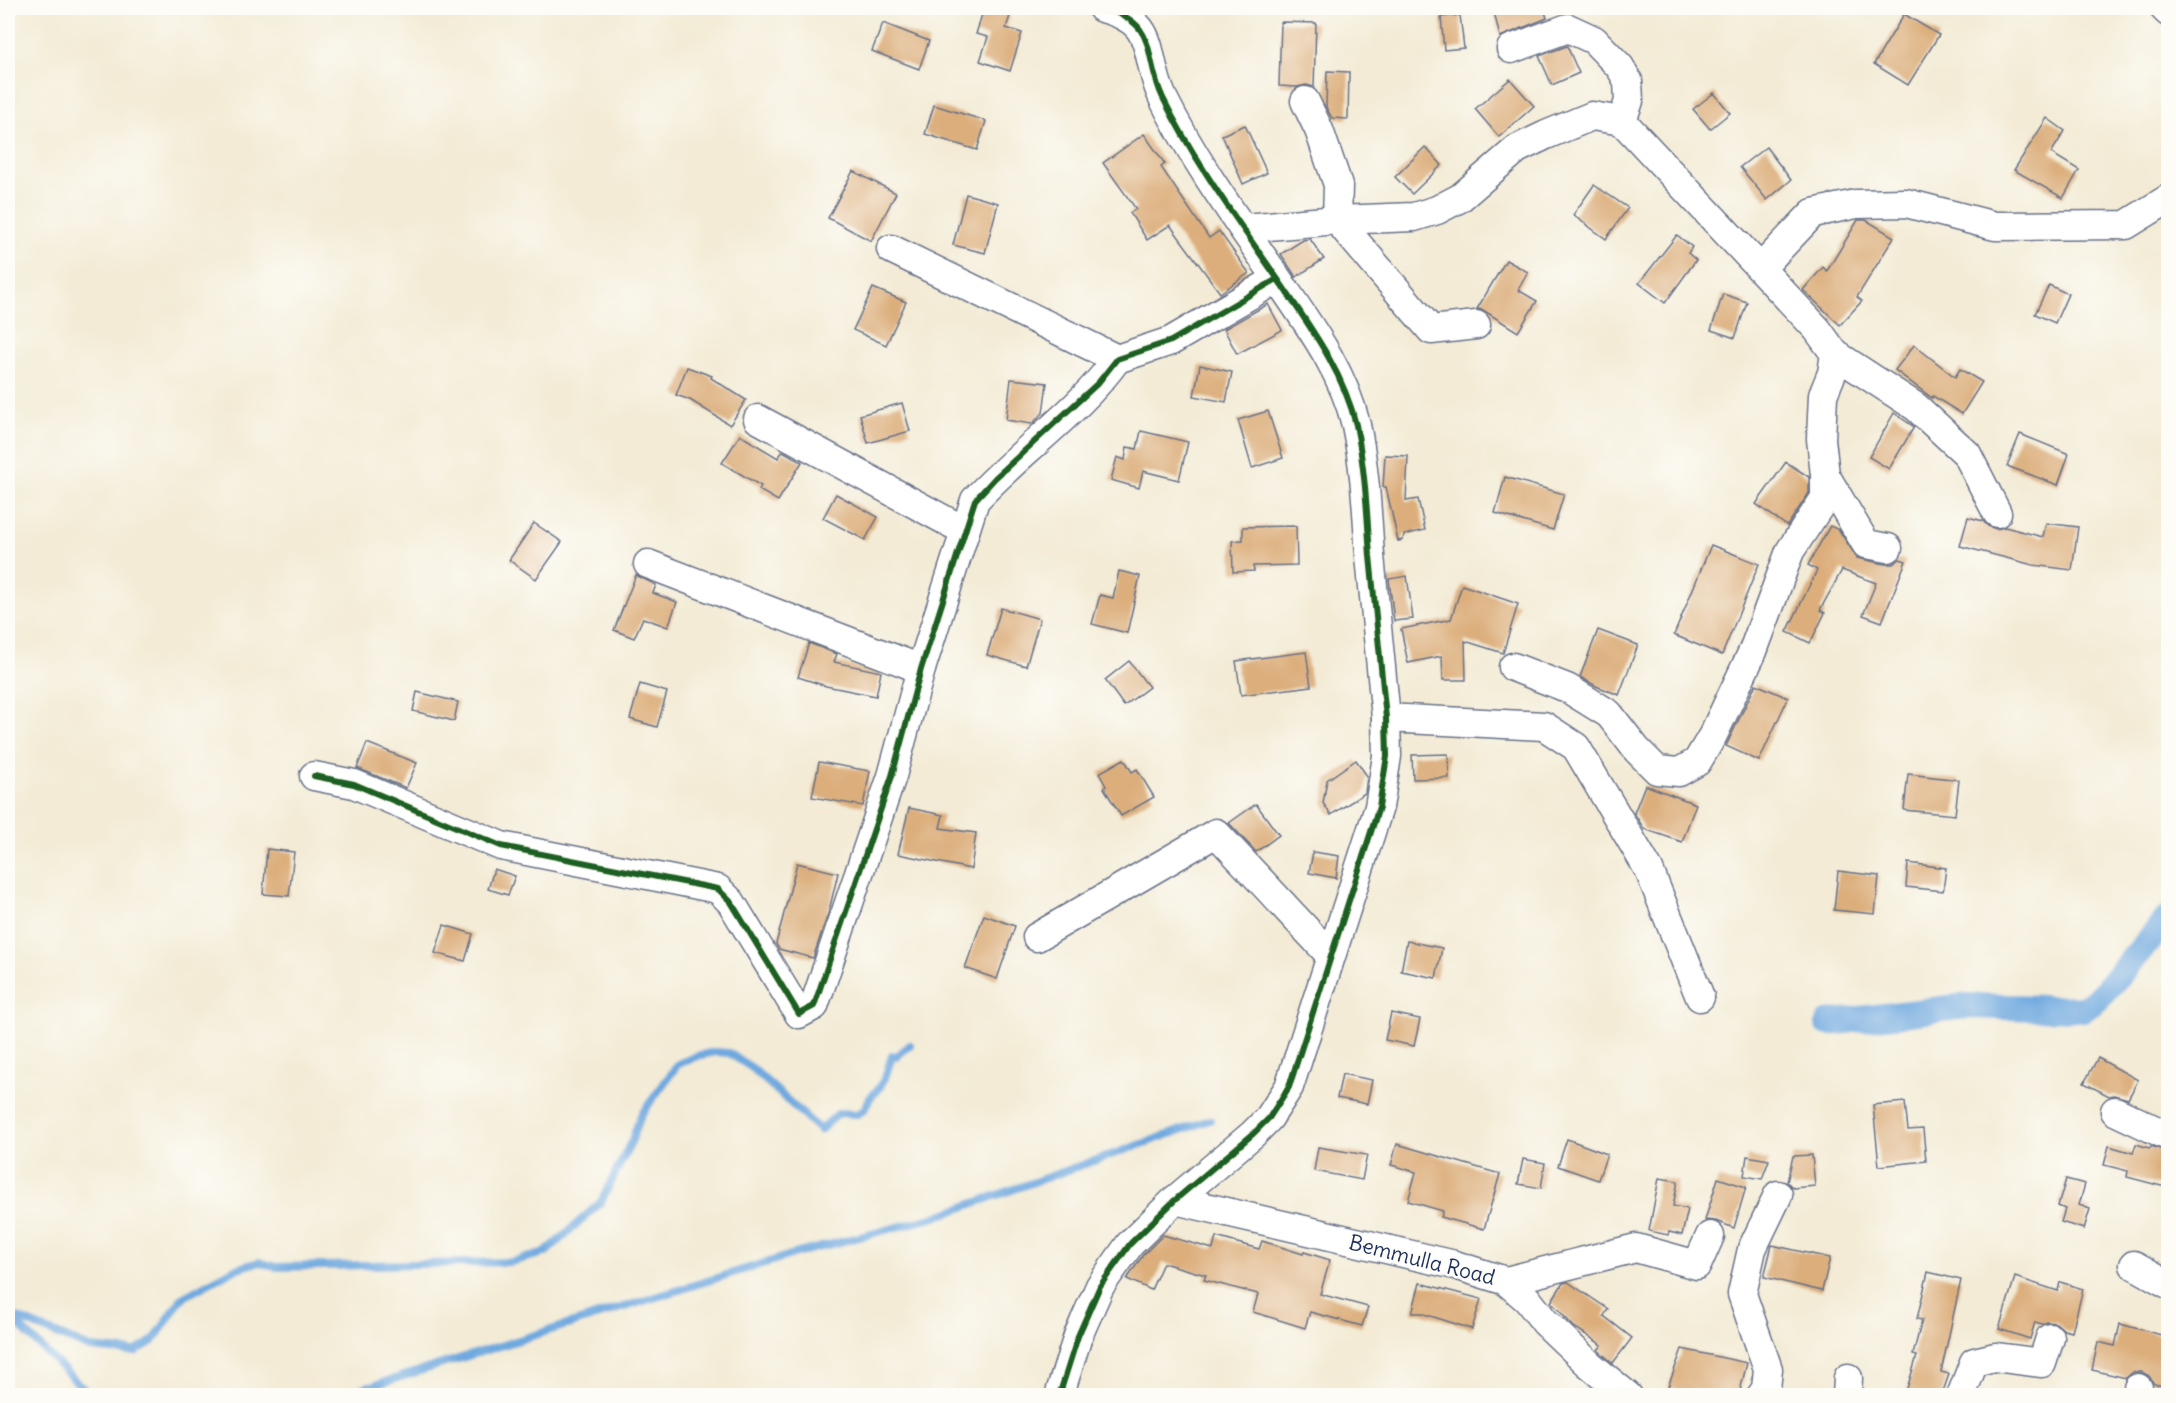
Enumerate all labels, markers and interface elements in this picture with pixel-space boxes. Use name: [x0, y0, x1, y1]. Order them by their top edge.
street label: Bemmulla Road: [1346, 1228, 1498, 1291]

